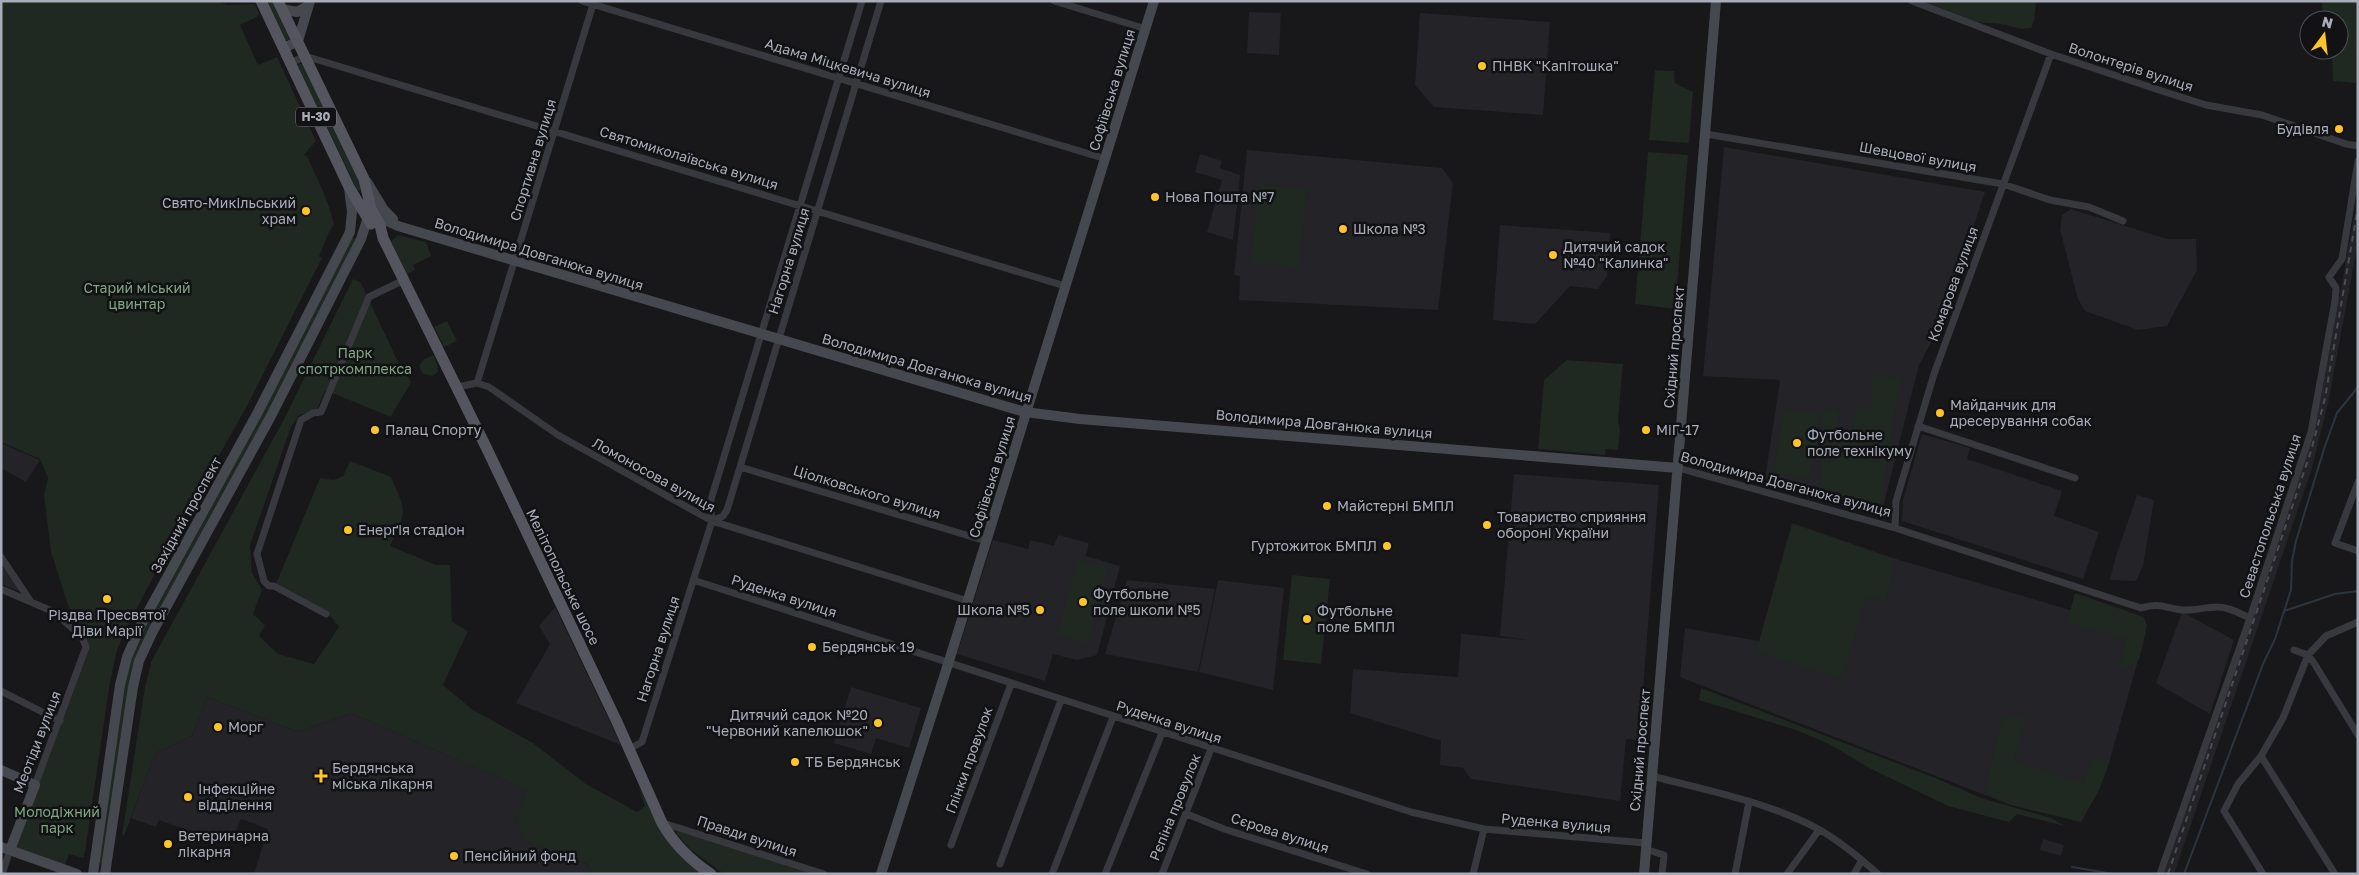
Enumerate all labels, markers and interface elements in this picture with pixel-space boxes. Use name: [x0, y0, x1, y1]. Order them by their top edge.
north arrow: [2299, 10, 2349, 60]
text: N: [2320, 12, 2335, 32]
street label: Софіївська вулиця: [1085, 27, 1138, 153]
street label: Адама Міцкевича вулиця: [763, 34, 933, 101]
street label: Волонтерів вулиця: [2067, 38, 2196, 95]
place label: ПНВК "Капітошка": [1492, 57, 1619, 74]
marker: ПНВК "Капітошка": [1476, 60, 1488, 72]
street label: Спортивна вулиця: [506, 97, 559, 223]
road number: Н-30: [296, 108, 336, 126]
place label: Будівля: [2276, 120, 2329, 137]
street label: Святомиколаївська вулиця: [598, 122, 781, 193]
marker: Будівля: [2333, 123, 2345, 135]
street label: Шевцової вулиця: [1858, 138, 1978, 175]
place label: Нова Пошта №7: [1165, 188, 1274, 205]
marker: Нова Пошта №7: [1149, 191, 1161, 203]
place label: Свято-Микільський храм: [162, 194, 296, 227]
marker: Свято-Микільський храм: [300, 205, 312, 217]
street label: Нагорна вулиця: [764, 206, 813, 316]
street label: Володимира Довганюка вулиця: [433, 214, 646, 293]
place label: Школа №3: [1353, 220, 1426, 237]
marker: Школа №3: [1337, 223, 1349, 235]
street label: Комарова вулиця: [1924, 224, 1981, 344]
place label: Дитячий садок №40 "Калинка": [1563, 238, 1669, 271]
marker: Дитячий садок №40 "Калинка": [1547, 249, 1559, 261]
park label: Старий міський цвинтар: [83, 279, 191, 312]
street label: Східний проспект: [1660, 285, 1687, 409]
street label: Володимира Довганюка вулиця: [820, 329, 1034, 406]
park label: Парк спотркомплекса: [298, 344, 412, 377]
place label: Майданчик для дресерування собак: [1950, 396, 2092, 429]
street label: Володимира Довганюка вулиця: [1215, 406, 1433, 441]
marker: Майданчик для дресерування собак: [1934, 407, 1946, 419]
street label: Софіївська вулиця: [965, 414, 1018, 540]
place label: Палац Спорту: [385, 421, 482, 438]
place label: МіГ-17: [1656, 421, 1699, 438]
marker: Палац Спорту: [369, 424, 381, 436]
marker: МіГ-17: [1640, 424, 1652, 436]
place label: Футбольне поле технікуму: [1807, 426, 1912, 459]
street label: Севастопольська вулиця: [2235, 432, 2304, 600]
street label: Ломоносова вулиця: [590, 434, 719, 515]
marker: Футбольне поле технікуму: [1791, 437, 1803, 449]
street label: Володимира Довганюка вулиця: [1679, 447, 1893, 520]
street label: Західний проспект: [147, 454, 225, 576]
street label: Ціолковського вулиця: [791, 461, 943, 522]
place label: Майстерні БМПЛ: [1337, 497, 1454, 514]
marker: Майстерні БМПЛ: [1321, 500, 1333, 512]
street label: Мелітопольське шосе: [523, 506, 604, 648]
place label: Товариство сприяння обороні України: [1497, 508, 1646, 541]
marker: Товариство сприяння обороні України: [1481, 519, 1493, 531]
place label: Енерґія стадіон: [358, 521, 465, 538]
marker: Енерґія стадіон: [342, 524, 354, 536]
place label: Гуртожиток БМПЛ: [1251, 537, 1377, 554]
marker: Гуртожиток БМПЛ: [1381, 540, 1393, 552]
street label: Руденка вулиця: [729, 570, 839, 621]
place label: Футбольне поле школи №5: [1093, 585, 1201, 618]
marker: Різдва Пресвятої Діви Марії: [101, 593, 113, 605]
street label: Нагорна вулиця: [632, 594, 683, 704]
marker: Футбольне поле школи №5: [1077, 596, 1089, 608]
place label: Школа №5: [957, 601, 1030, 618]
place label: Футбольне поле БМПЛ: [1317, 602, 1395, 635]
marker: Школа №5: [1034, 604, 1046, 616]
place label: Різдва Пресвятої Діви Марії: [48, 606, 167, 639]
marker: Футбольне поле БМПЛ: [1301, 613, 1313, 625]
place label: Бердянськ 19: [822, 638, 915, 655]
marker: Бердянськ 19: [806, 641, 818, 653]
street label: Меотіди вулиця: [9, 688, 64, 795]
street label: Східний проспект: [1626, 688, 1653, 812]
street label: Руденка вулиця: [1114, 696, 1224, 747]
street label: Глінки провулок: [941, 704, 996, 815]
place label: Дитячий садок №20 "Червоний капелюшок": [706, 706, 868, 739]
marker: Дитячий садок №20 "Червоний капелюшок": [872, 717, 884, 729]
place label: Морг: [228, 718, 264, 735]
marker: Морг: [212, 721, 224, 733]
street label: Рєпіна провулок: [1145, 751, 1204, 863]
place label: ТБ Бердянськ: [805, 753, 901, 770]
marker: ТБ Бердянськ: [789, 756, 801, 768]
place label: Бердянська міська лікарня: [332, 759, 433, 792]
marker: Бердянська міська лікарня: [314, 769, 328, 783]
place label: Інфекційне відділення: [198, 780, 275, 813]
marker: Інфекційне відділення: [182, 791, 194, 803]
park label: Молодіжний парк: [14, 803, 100, 836]
street label: Сєрова вулиця: [1229, 809, 1331, 856]
street label: Руденка вулиця: [1500, 809, 1612, 836]
street label: Правди вулиця: [695, 811, 799, 860]
place label: Ветеринарна лікарня: [178, 827, 269, 860]
marker: Ветеринарна лікарня: [162, 838, 174, 850]
place label: Пенсійний фонд: [464, 847, 577, 864]
marker: Пенсійний фонд: [448, 850, 460, 862]

